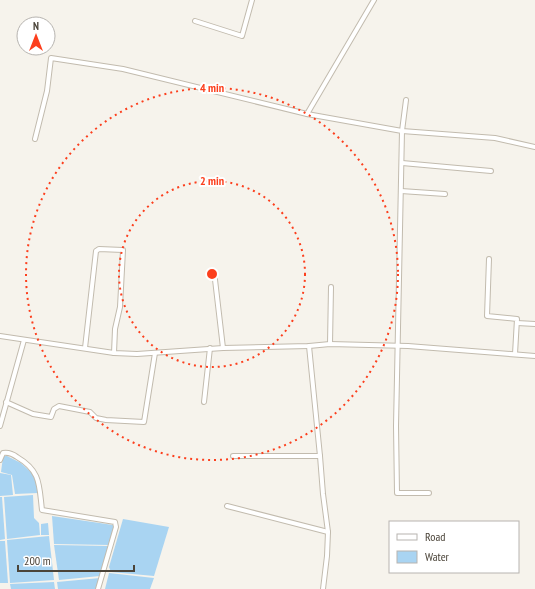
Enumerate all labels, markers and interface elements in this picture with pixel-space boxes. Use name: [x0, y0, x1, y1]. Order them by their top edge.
north arrow: [16, 16, 56, 56]
text: N: [33, 19, 39, 33]
text: 4 min: [200, 80, 224, 95]
text: 2 min: [200, 173, 224, 188]
centre of rings: [205, 267, 219, 281]
legend: [389, 521, 519, 573]
text: Road: [425, 529, 445, 544]
scale bar: [18, 547, 134, 573]
text: Water: [425, 549, 450, 564]
text: 200 m: [24, 553, 51, 568]

